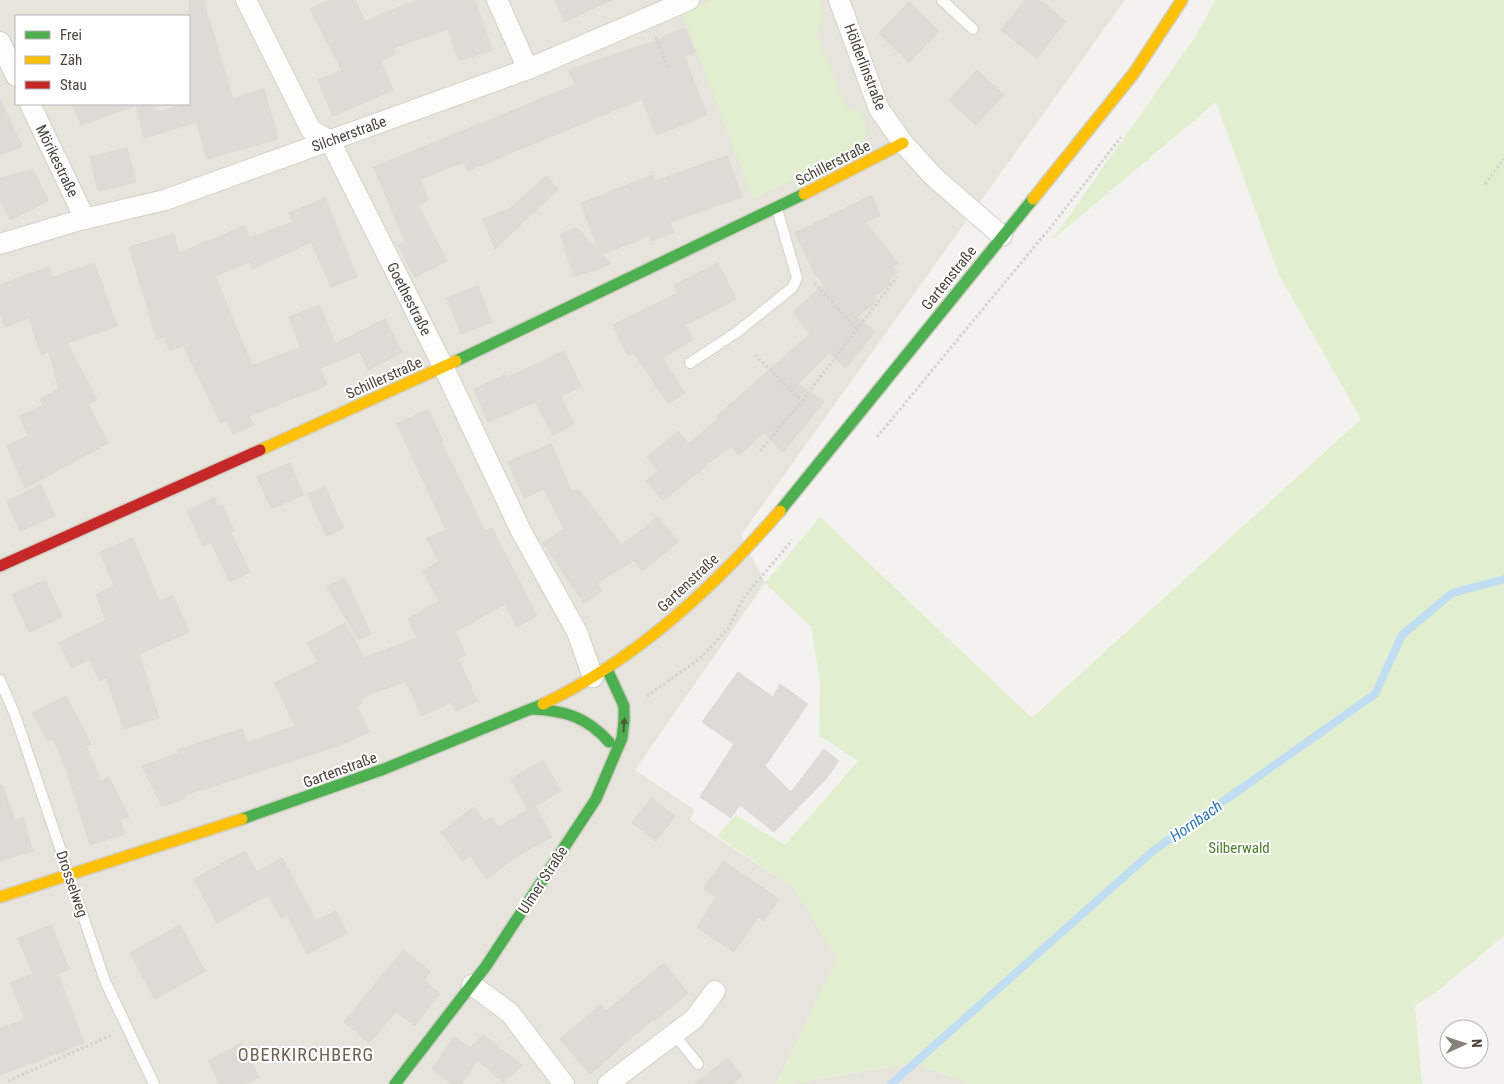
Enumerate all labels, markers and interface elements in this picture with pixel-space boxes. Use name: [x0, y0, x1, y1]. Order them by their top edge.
legend: [15, 15, 190, 105]
street label: Hölderlinstraße: [840, 21, 890, 113]
text: Frei: [60, 26, 82, 44]
text: Zäh: [60, 51, 82, 69]
text: Stau: [60, 76, 87, 94]
street label: Silcherstraße: [309, 112, 389, 156]
street label: Mörikestraße: [32, 122, 82, 200]
street label: Schillerstraße: [793, 136, 873, 190]
street label: Gartenstraße: [918, 242, 980, 314]
street label: Goethestraße: [383, 259, 435, 339]
street label: Schillerstraße: [343, 353, 425, 403]
street label: Gartenstraße: [654, 550, 722, 616]
one-way arrow: [620, 717, 628, 733]
street label: Gartenstraße: [301, 748, 379, 792]
water label: Hornbach: [1166, 796, 1226, 846]
park label: Silberwald: [1208, 839, 1270, 857]
street label: Ulmer Straße: [515, 843, 571, 917]
street label: Drosselweg: [52, 849, 92, 919]
north arrow: [1439, 1019, 1489, 1069]
text: N: [1469, 1039, 1485, 1048]
district label: OBERKIRCHBERG: [238, 1044, 374, 1065]

